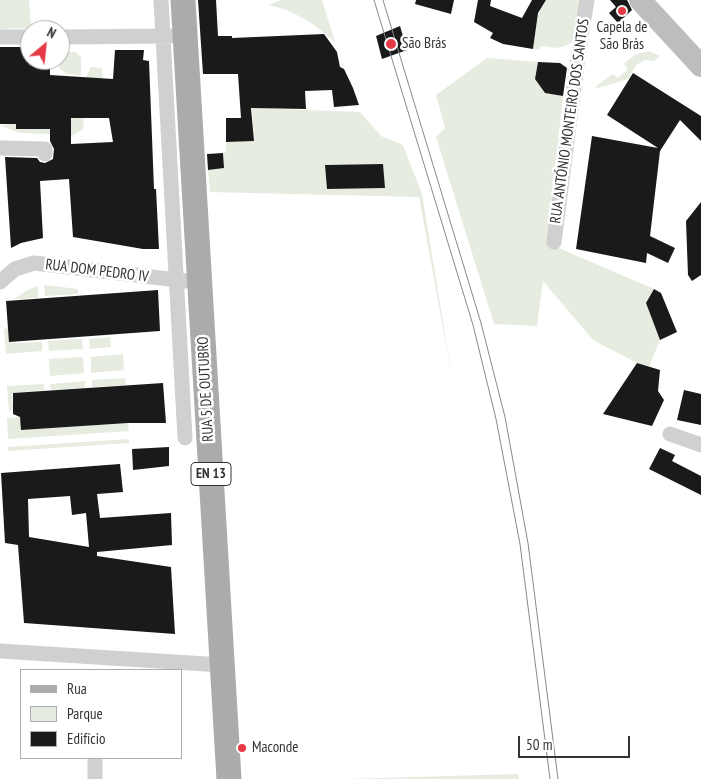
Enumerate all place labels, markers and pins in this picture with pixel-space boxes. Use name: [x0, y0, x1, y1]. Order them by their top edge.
marker: Capela de São Brás: [616, 5, 628, 17]
place label: Capela de São Brás: [597, 19, 647, 54]
place label: São Brás: [402, 35, 446, 53]
marker: São Brás: [384, 37, 398, 51]
place label: Maconde: [252, 739, 298, 757]
marker: Maconde: [236, 742, 248, 754]

